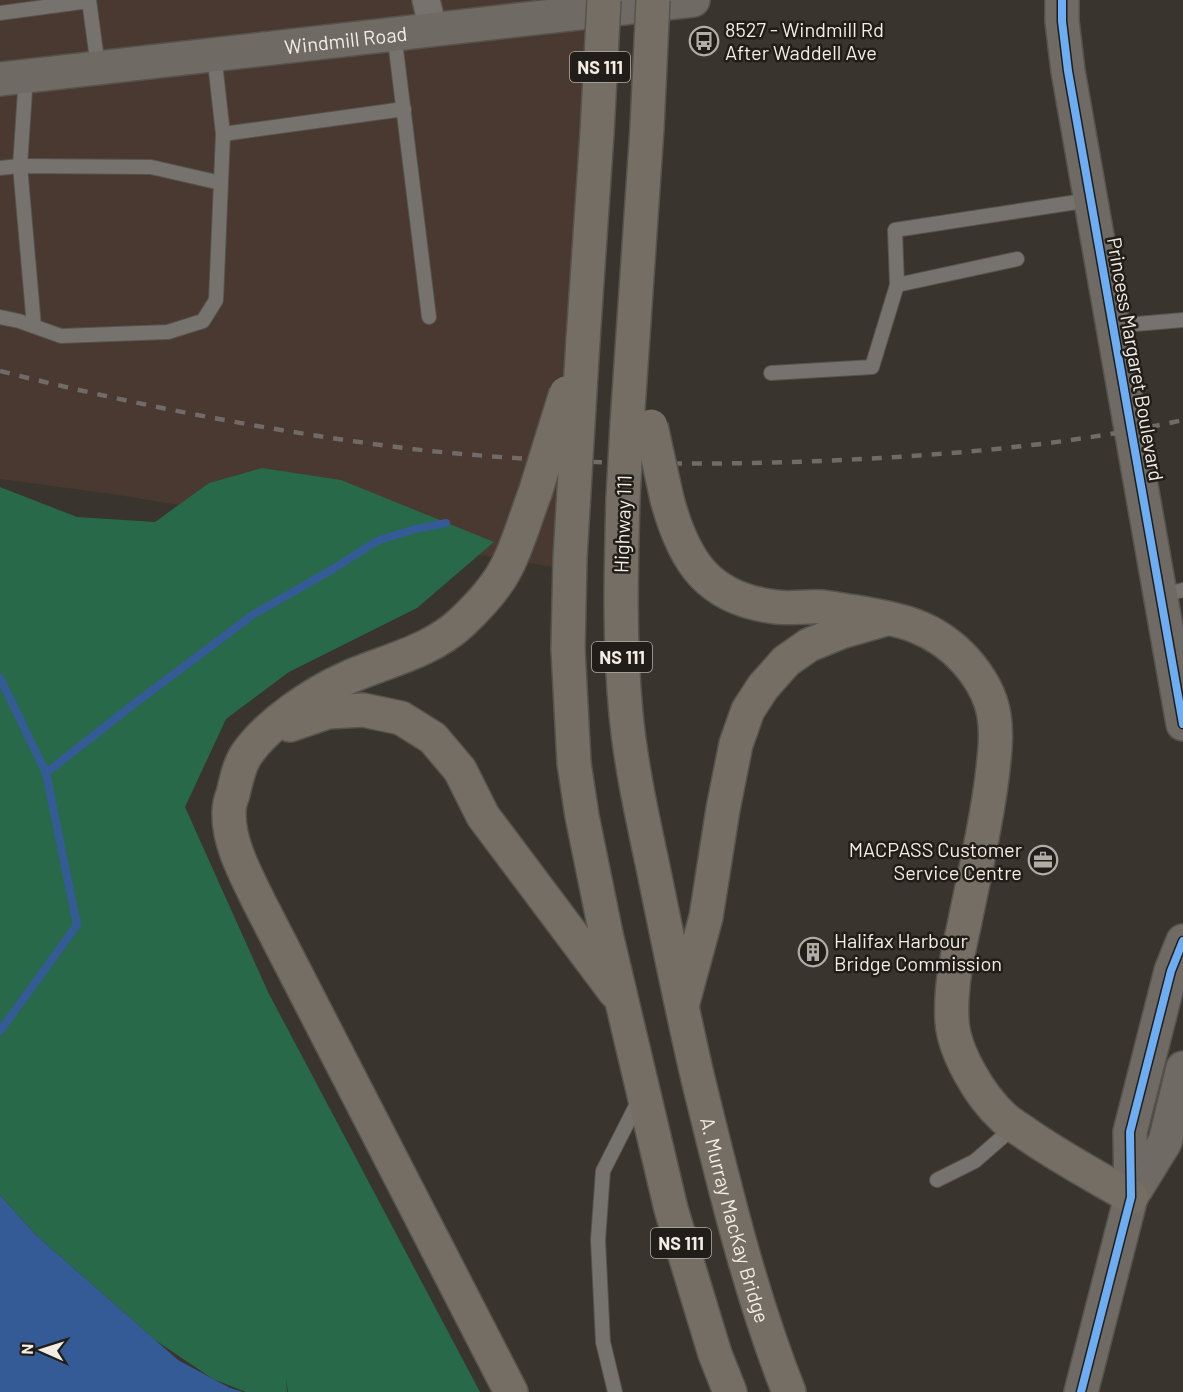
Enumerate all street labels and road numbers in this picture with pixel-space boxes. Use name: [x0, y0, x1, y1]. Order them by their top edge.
street label: Windmill Road: [283, 21, 408, 58]
road number: NS 111: [570, 52, 630, 82]
street label: Princess Margaret Boulevard: [1103, 235, 1169, 483]
street label: Highway 111: [608, 475, 636, 573]
road number: NS 111: [592, 642, 652, 672]
street label: A. Murray MacKay Bridge: [696, 1114, 775, 1326]
road number: NS 111: [651, 1228, 711, 1258]

